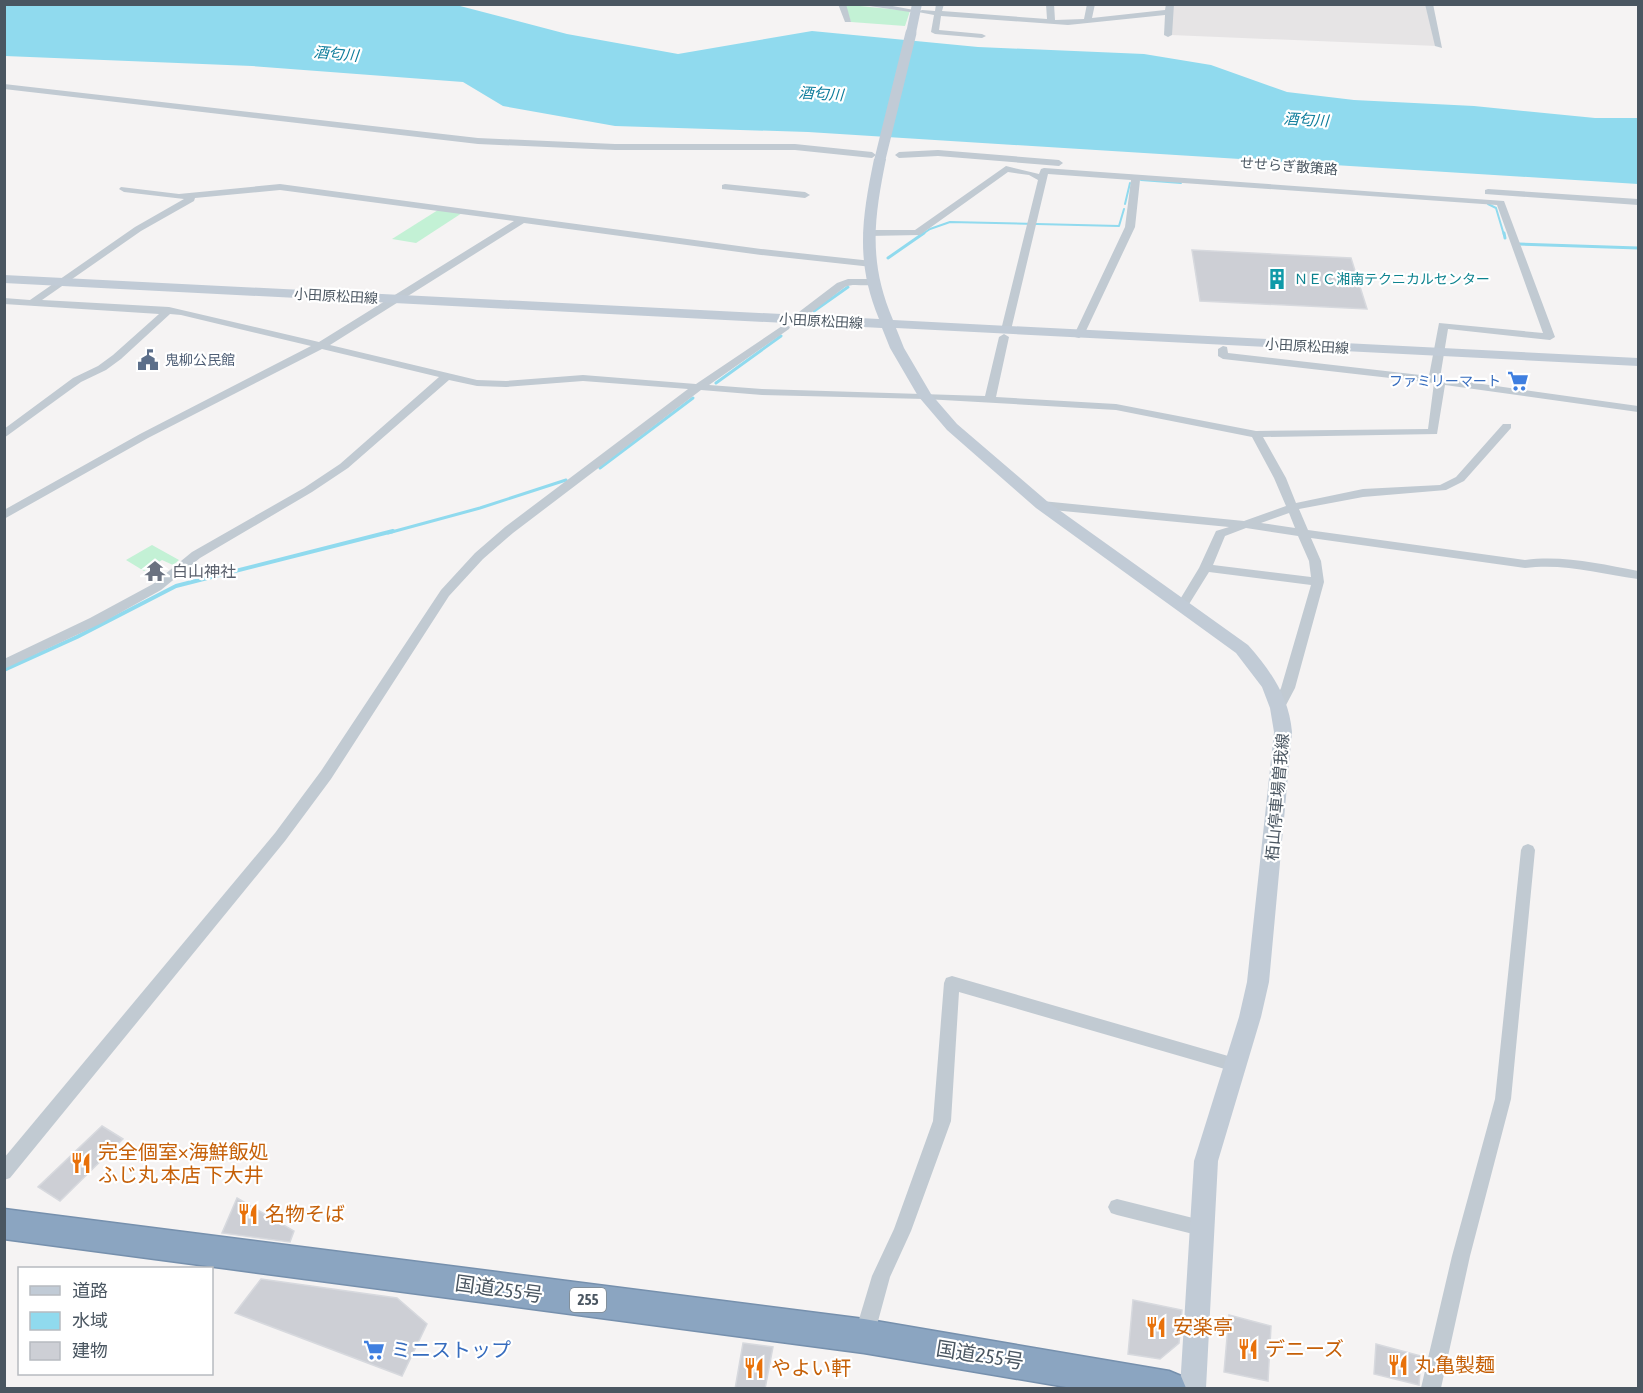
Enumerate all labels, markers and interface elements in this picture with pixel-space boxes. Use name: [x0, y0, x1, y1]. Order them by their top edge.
water label: 酒匂川: [313, 43, 361, 64]
water label: 酒匂川: [798, 84, 846, 103]
water label: 酒匂川: [1283, 110, 1331, 129]
street label: せせらぎ散策路: [1240, 155, 1338, 177]
building icon: ＮＥＣ湘南テクニカルセンター: [1265, 267, 1289, 291]
place label: ＮＥＣ湘南テクニカルセンター: [1294, 271, 1490, 287]
street label: 小田原松田線: [294, 286, 378, 306]
street label: 小田原松田線: [779, 311, 863, 331]
street label: 小田原松田線: [1265, 336, 1349, 356]
public building icon: 鬼柳公民館: [136, 348, 160, 372]
place label: 鬼柳公民館: [165, 352, 235, 368]
supermarket icon: ファミリーマート: [1506, 369, 1530, 393]
place label: ファミリーマート: [1389, 373, 1501, 389]
temple icon: 白山神社: [143, 559, 167, 583]
place label: 白山神社: [172, 562, 236, 580]
street label: 栢山停車場曽我線: [1262, 732, 1292, 862]
place label: 完全個室×海鮮飯処 ふじ丸 本店 下大井: [98, 1140, 268, 1186]
restaurant icon: 完全個室×海鮮飯処 ふじ丸 本店 下大井: [69, 1151, 93, 1175]
restaurant icon: 名物そば: [236, 1202, 260, 1226]
place label: 名物そば: [265, 1202, 345, 1225]
legend: [18, 1267, 213, 1375]
street label: 国道255号: [454, 1271, 544, 1306]
text: 道路: [72, 1280, 108, 1301]
road number: 255: [570, 1288, 606, 1312]
text: 水域: [72, 1310, 108, 1331]
restaurant icon: 安楽亭: [1144, 1315, 1168, 1339]
place label: 安楽亭: [1173, 1315, 1233, 1338]
street label: 国道255号: [935, 1336, 1025, 1373]
restaurant icon: デニーズ: [1236, 1337, 1260, 1361]
place label: デニーズ: [1265, 1337, 1344, 1360]
supermarket icon: ミニストップ: [362, 1338, 386, 1362]
place label: ミニストップ: [391, 1338, 511, 1361]
text: 建物: [72, 1340, 108, 1361]
restaurant icon: 丸亀製麺: [1386, 1353, 1410, 1377]
place label: 丸亀製麺: [1415, 1353, 1495, 1376]
restaurant icon: やよい軒: [742, 1356, 766, 1380]
place label: やよい軒: [771, 1356, 851, 1379]

